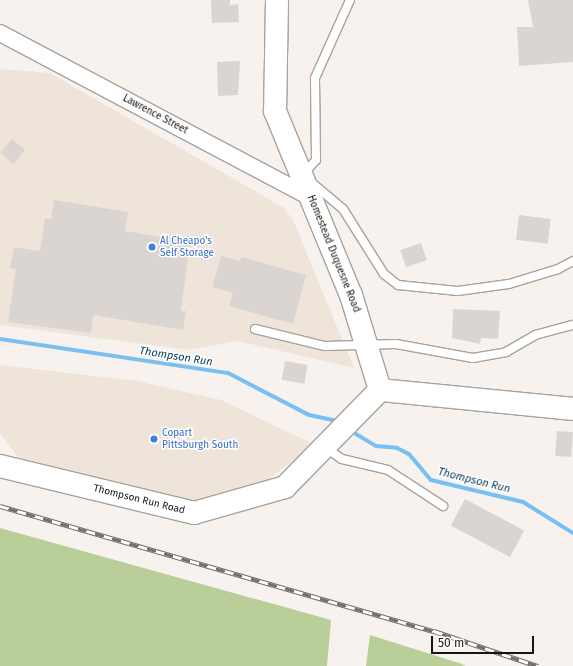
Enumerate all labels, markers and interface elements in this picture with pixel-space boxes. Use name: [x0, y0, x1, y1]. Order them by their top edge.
street label: Lawrence Street: [120, 93, 190, 137]
street label: Homestead Duquesne Road: [304, 194, 362, 314]
place label: Al Cheapo's Self Storage: [160, 235, 214, 258]
marker: Al Cheapo's Self Storage: [147, 242, 157, 252]
water label: Thompson Run: [138, 345, 214, 369]
place label: Copart Pittsburgh South: [162, 427, 238, 450]
marker: Copart Pittsburgh South: [149, 434, 159, 444]
water label: Thompson Run: [436, 466, 512, 496]
street label: Thompson Run Road: [92, 483, 186, 517]
scale bar: [433, 628, 536, 654]
text: 50 m: [438, 636, 464, 650]

